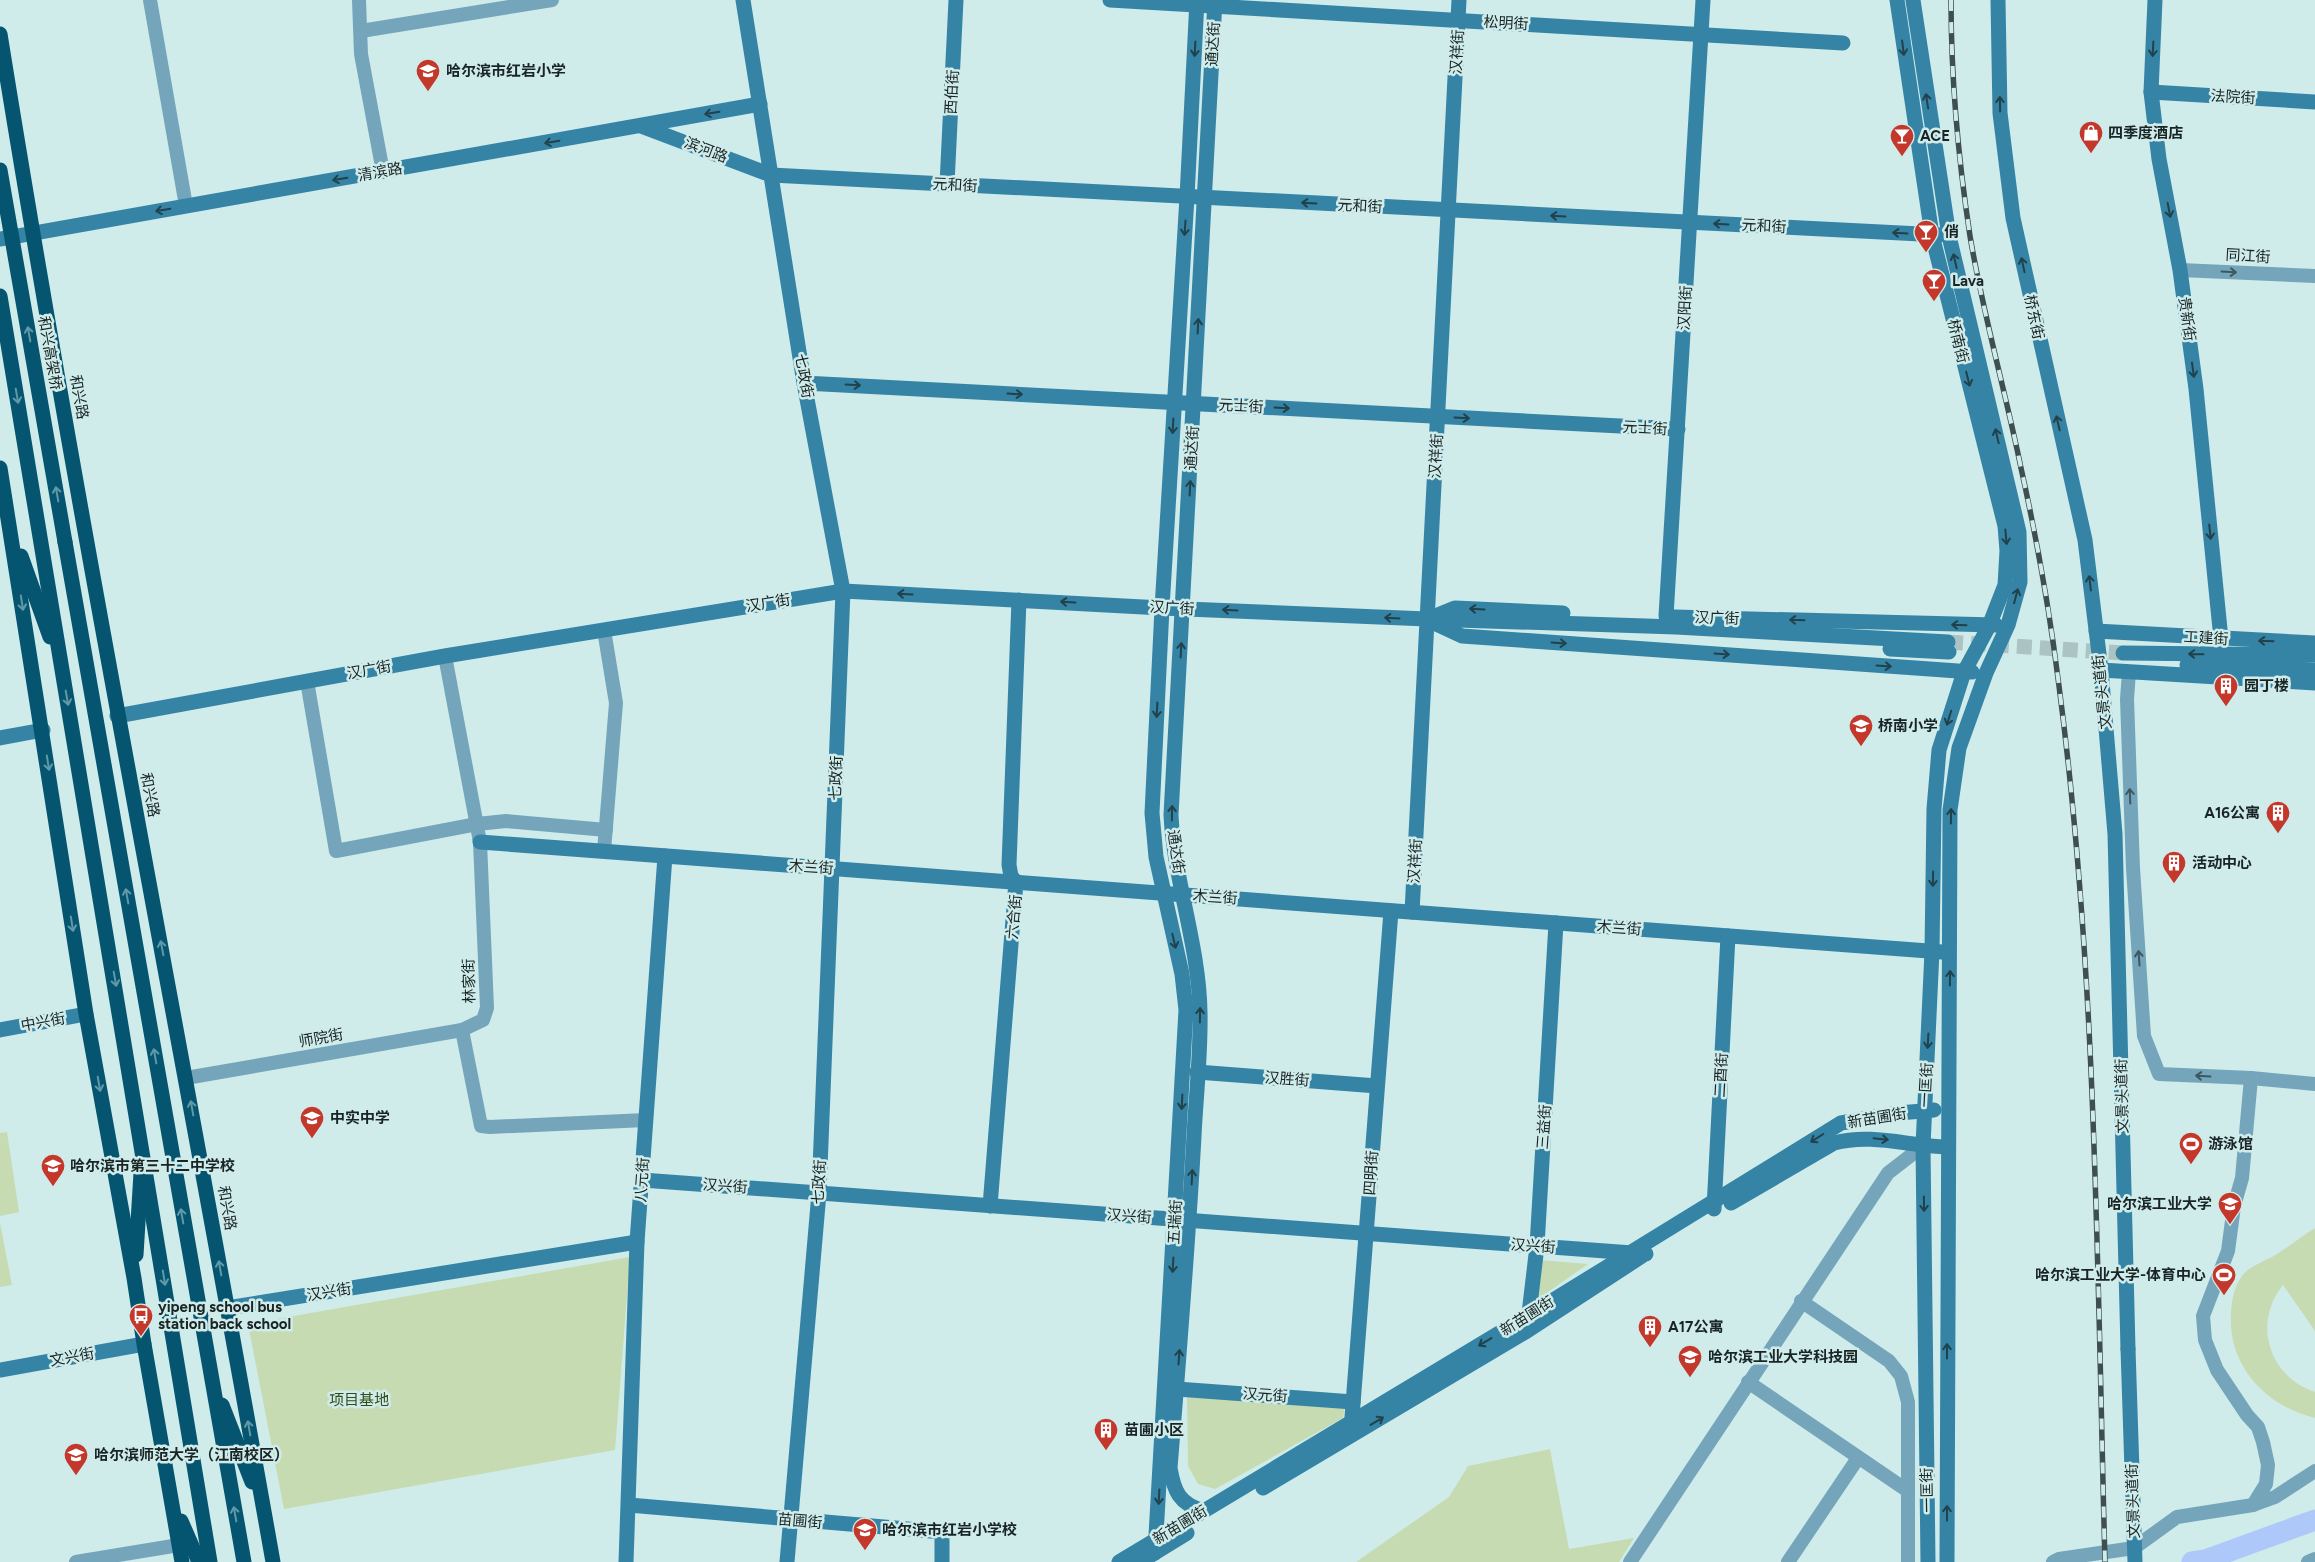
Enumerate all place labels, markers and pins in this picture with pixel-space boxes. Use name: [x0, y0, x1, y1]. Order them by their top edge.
school or university icon: 哈尔滨市红岩小学: [415, 58, 441, 92]
place label: 哈尔滨市红岩小学: [446, 62, 566, 80]
shop icon: 四季度酒店: [2078, 120, 2104, 154]
bar icon: ACE: [1889, 123, 1915, 157]
place label: 四季度酒店: [2108, 124, 2183, 142]
place label: ACE: [1920, 127, 1950, 145]
bar icon: 俏: [1913, 219, 1939, 253]
place label: 俏: [1944, 223, 1959, 241]
bar icon: Lava: [1921, 268, 1947, 302]
place label: Lava: [1952, 272, 1984, 290]
building icon: 园丁楼: [2213, 673, 2239, 707]
place label: 园丁楼: [2244, 677, 2289, 695]
school or university icon: 桥南小学: [1848, 713, 1874, 747]
place label: 桥南小学: [1878, 717, 1938, 735]
building icon: A16公寓: [2265, 800, 2291, 834]
place label: A16公寓: [2204, 804, 2260, 822]
building icon: 活动中心: [2161, 850, 2187, 884]
place label: 活动中心: [2192, 854, 2252, 872]
school or university icon: 中实中学: [299, 1105, 325, 1139]
place label: 中实中学: [330, 1109, 390, 1127]
sports icon: 游泳馆: [2178, 1131, 2204, 1165]
place label: 游泳馆: [2208, 1135, 2253, 1153]
school or university icon: 哈尔滨市第三十二中学校: [40, 1153, 66, 1187]
place label: 哈尔滨市第三十二中学校: [70, 1157, 235, 1175]
school or university icon: 哈尔滨工业大学: [2217, 1191, 2243, 1225]
place label: 哈尔滨工业大学: [2107, 1195, 2212, 1213]
sports icon: 哈尔滨工业大学-体育中心: [2211, 1262, 2237, 1296]
place label: 哈尔滨工业大学-体育中心: [2035, 1266, 2206, 1284]
place label: yipeng school bus station back school: [158, 1298, 291, 1333]
bus stop icon: yipeng school bus station back school: [128, 1303, 154, 1337]
building icon: A17公寓: [1637, 1314, 1663, 1348]
place label: A17公寓: [1668, 1318, 1723, 1336]
school or university icon: 哈尔滨工业大学科技园: [1677, 1344, 1703, 1378]
place label: 哈尔滨工业大学科技园: [1708, 1348, 1858, 1366]
building icon: 苗圃小区: [1093, 1417, 1119, 1451]
place label: 苗圃小区: [1124, 1421, 1184, 1439]
school or university icon: 哈尔滨师范大学（江南校区）: [63, 1442, 89, 1476]
place label: 哈尔滨师范大学（江南校区）: [94, 1446, 289, 1464]
school or university icon: 哈尔滨市红岩小学校: [852, 1517, 878, 1551]
place label: 哈尔滨市红岩小学校: [882, 1521, 1017, 1539]

